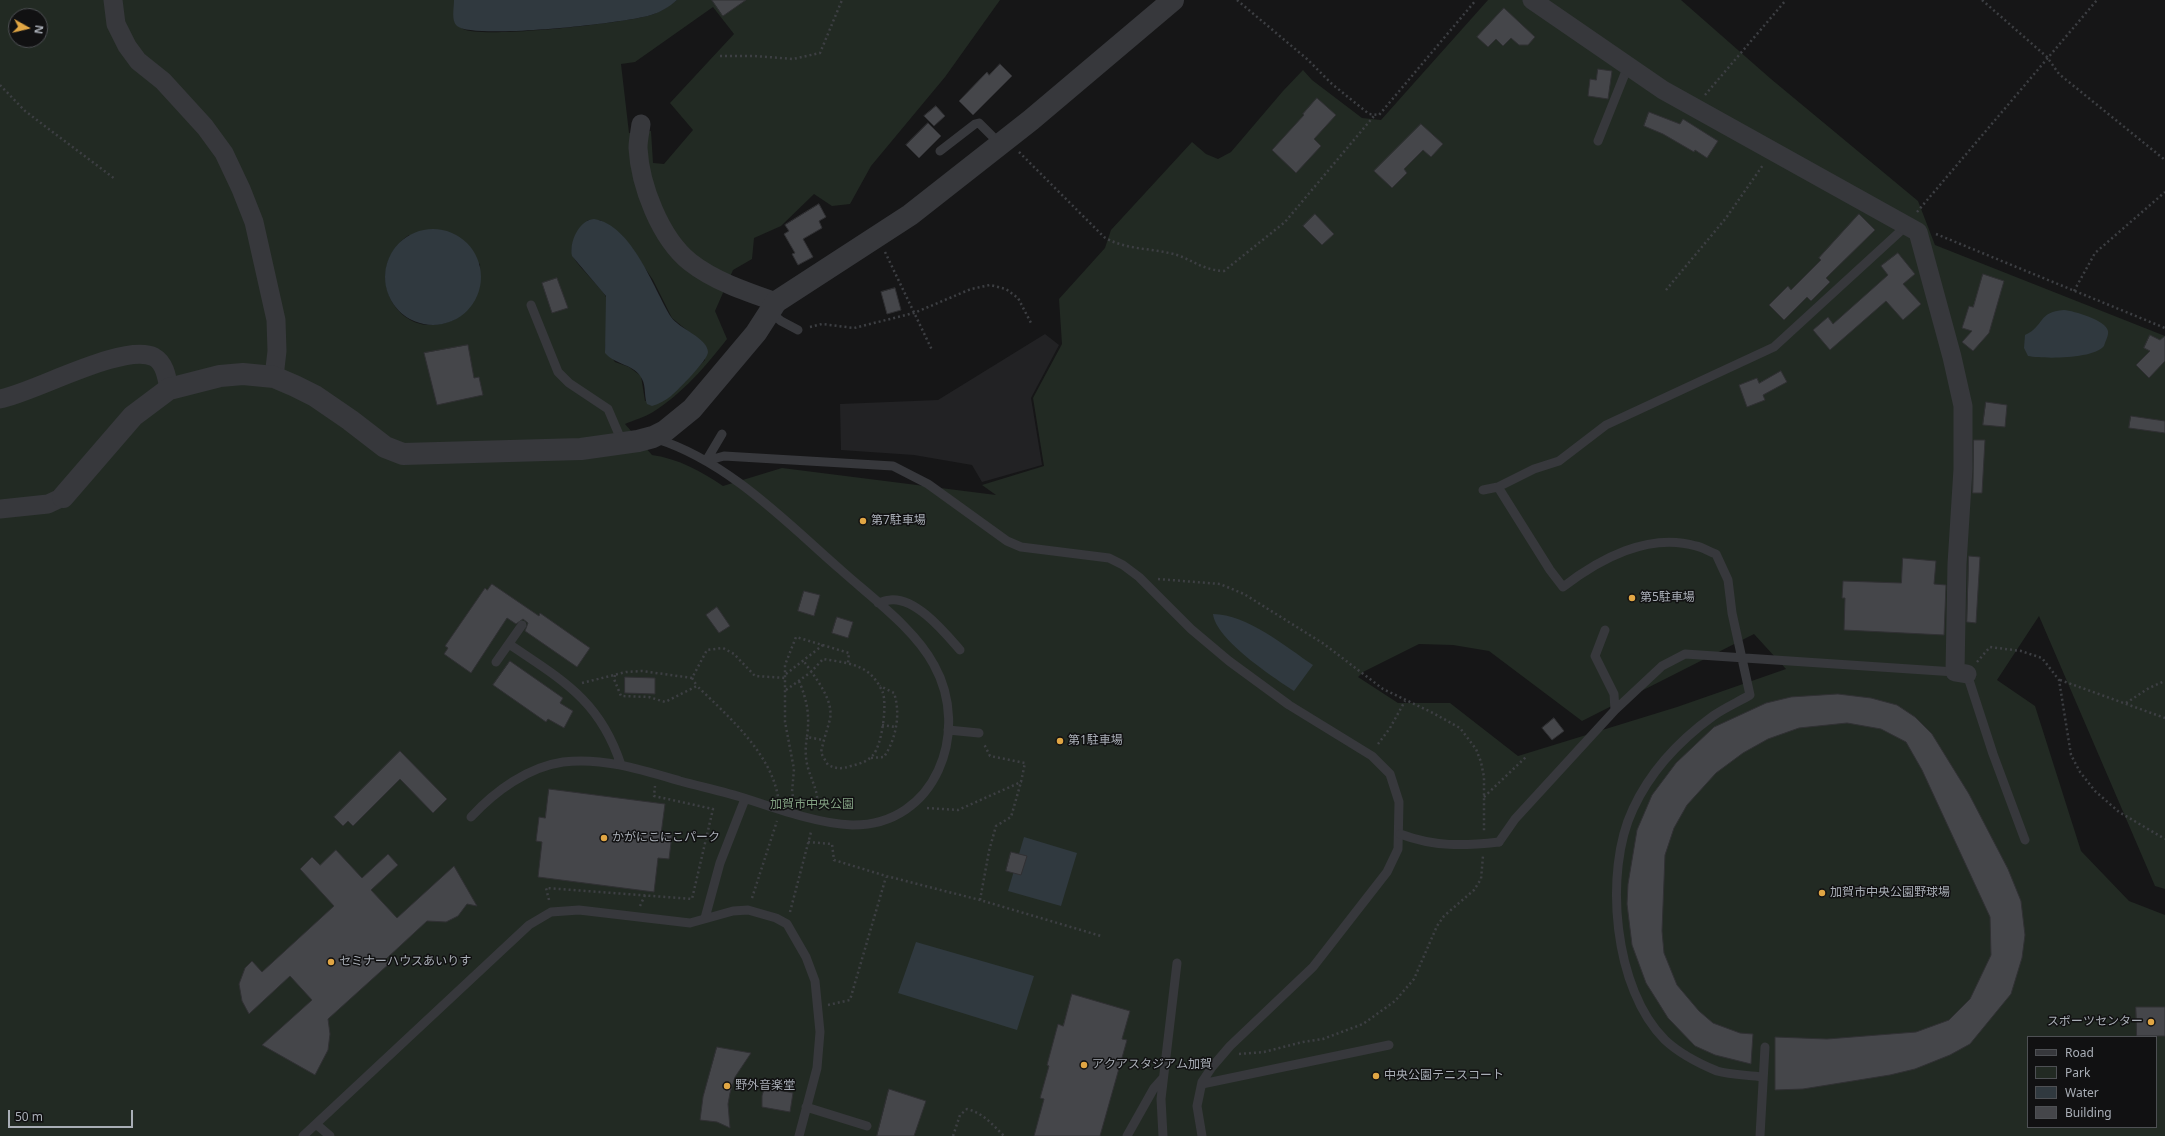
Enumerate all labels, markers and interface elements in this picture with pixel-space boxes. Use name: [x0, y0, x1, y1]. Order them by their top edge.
north arrow: [8, 8, 48, 48]
text: N: [31, 24, 47, 35]
place label: 第7駐車場: [871, 514, 926, 528]
marker: 第7駐車場: [858, 516, 868, 526]
place label: 第5駐車場: [1640, 591, 1695, 605]
marker: 第5駐車場: [1627, 593, 1637, 603]
place label: 第1駐車場: [1068, 734, 1123, 748]
marker: 第1駐車場: [1055, 736, 1065, 746]
park label: 加賀市中央公園: [770, 798, 854, 812]
place label: かがにこにこパーク: [612, 831, 720, 845]
marker: かがにこにこパーク: [599, 833, 609, 843]
place label: 加賀市中央公園野球場: [1830, 886, 1950, 900]
marker: 加賀市中央公園野球場: [1817, 888, 1827, 898]
place label: セミナーハウスあいりす: [339, 955, 471, 969]
marker: セミナーハウスあいりす: [326, 957, 336, 967]
place label: スポーツセンター: [2047, 1015, 2143, 1029]
marker: スポーツセンター: [2146, 1017, 2156, 1027]
legend: [2027, 1036, 2157, 1128]
text: Road: [2065, 1044, 2094, 1061]
place label: アクアスタジアム加賀: [1092, 1058, 1212, 1072]
marker: アクアスタジアム加賀: [1079, 1060, 1089, 1070]
text: Park: [2065, 1064, 2090, 1081]
place label: 中央公園テニスコート: [1384, 1069, 1504, 1083]
marker: 中央公園テニスコート: [1371, 1071, 1381, 1081]
place label: 野外音楽堂: [735, 1079, 795, 1093]
marker: 野外音楽堂: [722, 1081, 732, 1091]
text: Water: [2065, 1084, 2099, 1101]
scale bar: [10, 1102, 135, 1128]
text: Building: [2065, 1104, 2112, 1121]
text: 50 m: [15, 1108, 43, 1125]

